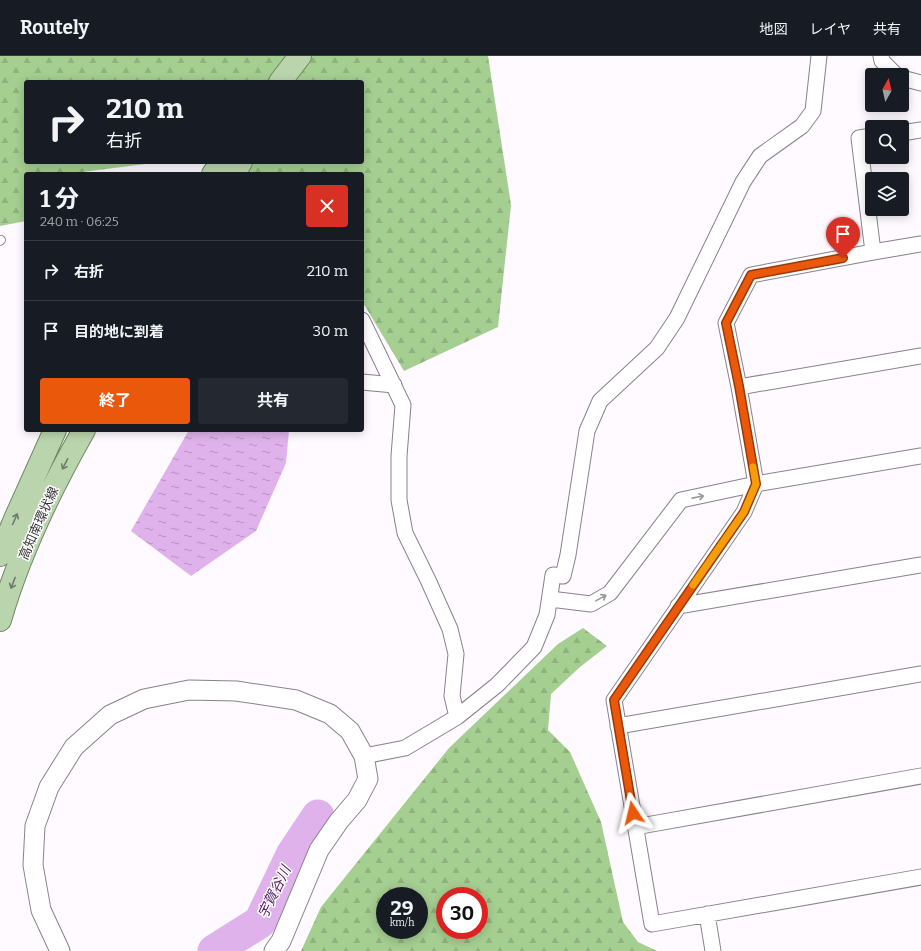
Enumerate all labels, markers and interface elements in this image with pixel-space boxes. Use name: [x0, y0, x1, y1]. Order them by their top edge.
text: Routely: [20, 16, 89, 39]
text: 地図: [759, 21, 787, 38]
text: レイヤ: [809, 21, 851, 38]
text: 共有: [873, 21, 901, 38]
north arrow: [865, 68, 909, 112]
map controls: [865, 68, 909, 216]
text: 210 m: [106, 92, 183, 125]
icon: right: [40, 96, 92, 148]
button: search: [865, 120, 909, 164]
text: 右折: [106, 130, 142, 152]
button: layers: [865, 172, 909, 216]
text: 1 分: [40, 185, 79, 213]
button: close: [306, 185, 348, 227]
text: 240 m · 06:25: [40, 214, 119, 229]
pin: [826, 217, 860, 258]
icon: arrive: [832, 223, 854, 245]
icon: right: [40, 260, 62, 282]
text: 210 m: [307, 262, 348, 280]
text: 右折: [74, 263, 104, 281]
icon: arrive: [40, 320, 62, 342]
text: 30 m: [313, 322, 348, 340]
text: 目的地に到着: [74, 323, 164, 341]
button: 終了: [40, 378, 190, 424]
button: 共有: [198, 378, 348, 424]
one-way arrow: [61, 458, 69, 470]
street label: 高知南環状線: [16, 485, 61, 562]
one-way arrow: [691, 492, 704, 500]
one-way arrow: [12, 513, 19, 525]
one-way arrow: [8, 577, 16, 589]
one-way arrow: [595, 593, 607, 601]
position arrow: [612, 792, 654, 834]
water label: 宇賀谷川: [255, 862, 295, 921]
speed limit sign: 30: [436, 887, 488, 939]
text: 29: [390, 896, 414, 920]
text: km/h: [390, 917, 414, 929]

